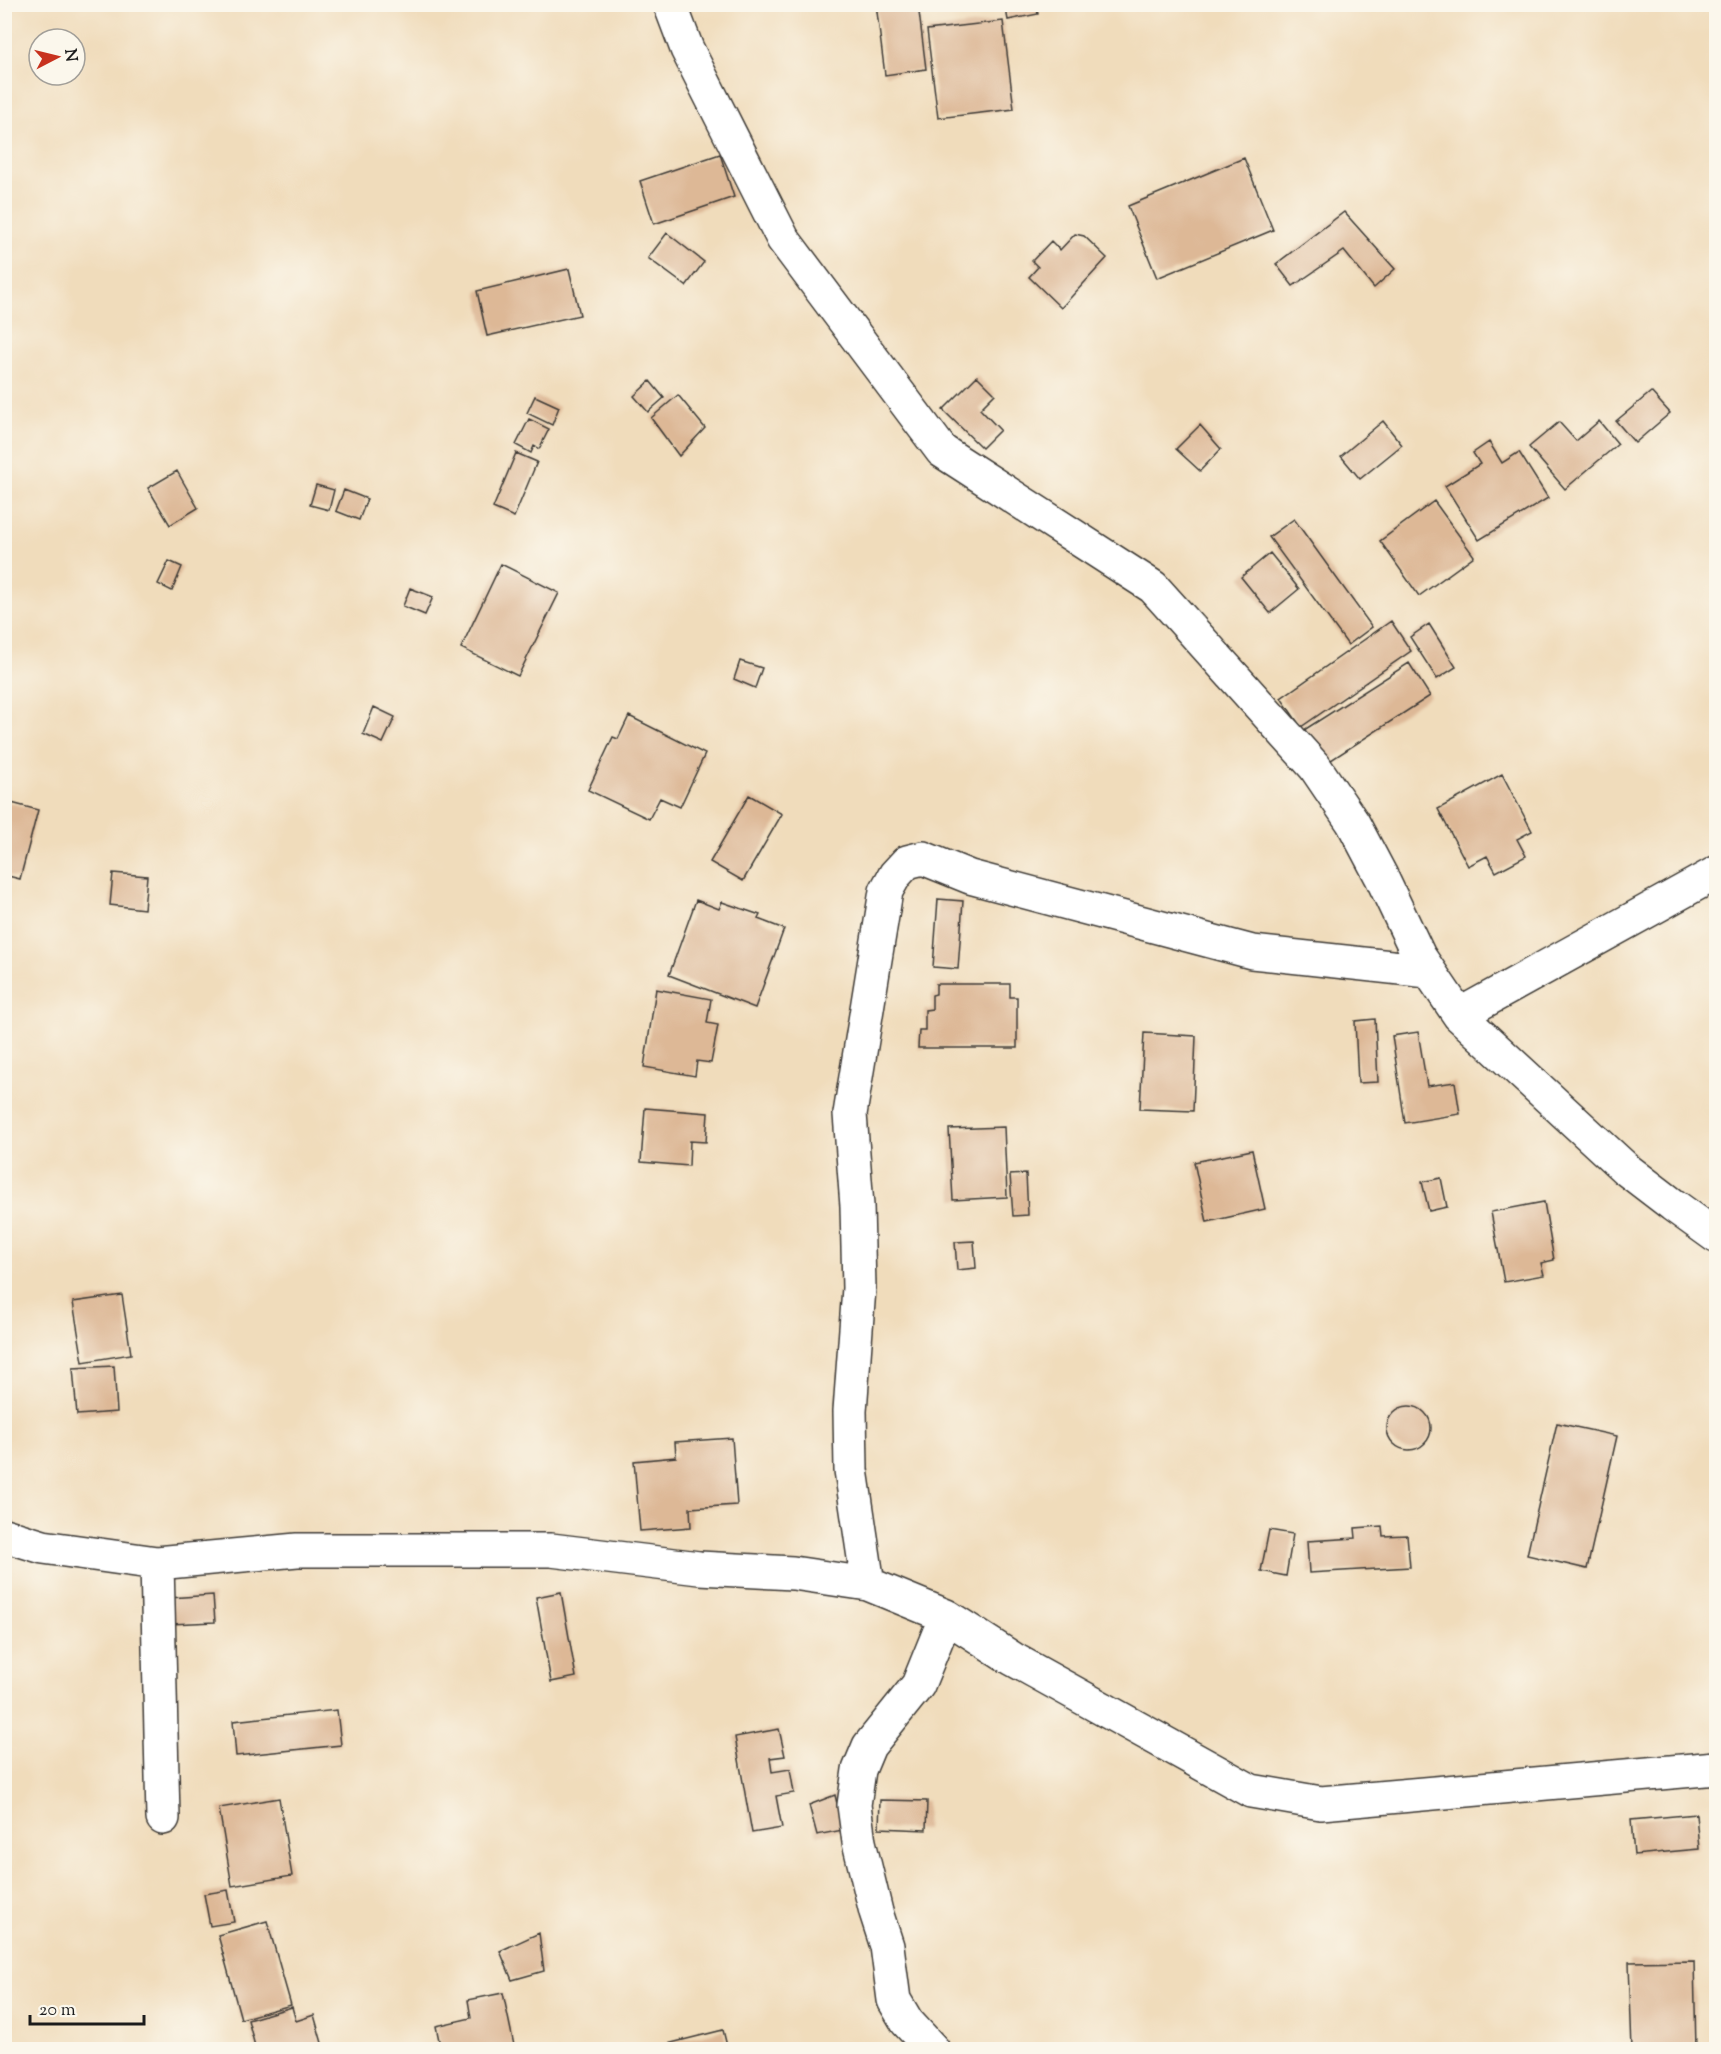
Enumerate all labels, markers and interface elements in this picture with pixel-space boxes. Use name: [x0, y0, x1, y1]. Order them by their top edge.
north arrow: [27, 27, 87, 87]
text: N: [57, 48, 82, 63]
scale bar: [30, 1988, 144, 2026]
text: 20 m: [39, 1998, 76, 2024]

